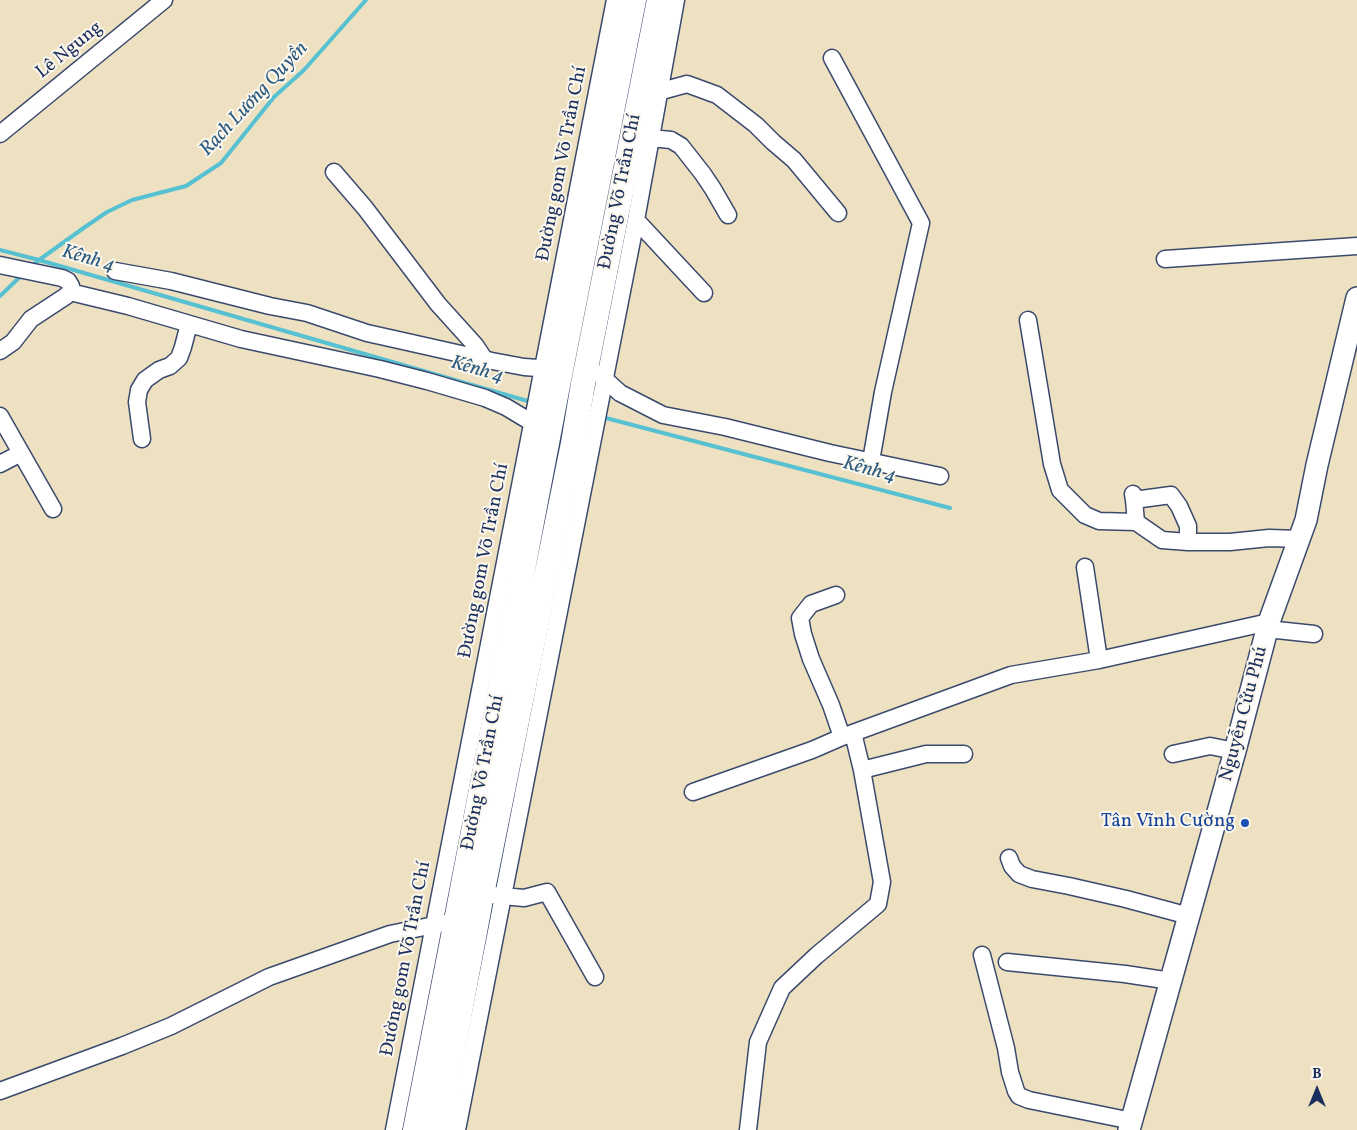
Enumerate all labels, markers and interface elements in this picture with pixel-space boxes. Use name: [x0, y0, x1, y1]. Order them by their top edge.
street label: Lê Ngung: [32, 17, 108, 85]
water label: Rạch Lương Quyền: [196, 38, 314, 162]
street label: Đường gom Võ Trần Chí: [533, 64, 593, 264]
street label: Đường Võ Trần Chí: [595, 112, 647, 272]
water label: Kênh 4: [59, 241, 117, 279]
water label: Kênh 4: [448, 352, 506, 390]
water label: Kênh 4: [840, 452, 898, 490]
street label: Đường gom Võ Trần Chí: [455, 461, 515, 661]
street label: Nguyễn Cửu Phú: [1216, 644, 1274, 784]
street label: Đường Võ Trần Chí: [458, 693, 510, 853]
place label: Tân Vĩnh Cường: [1101, 812, 1235, 834]
marker: Tân Vĩnh Cường: [1239, 817, 1251, 829]
street label: Đường gom Võ Trần Chí: [377, 859, 437, 1059]
north arrow: [1292, 1065, 1342, 1115]
text: B: [1312, 1065, 1322, 1084]

